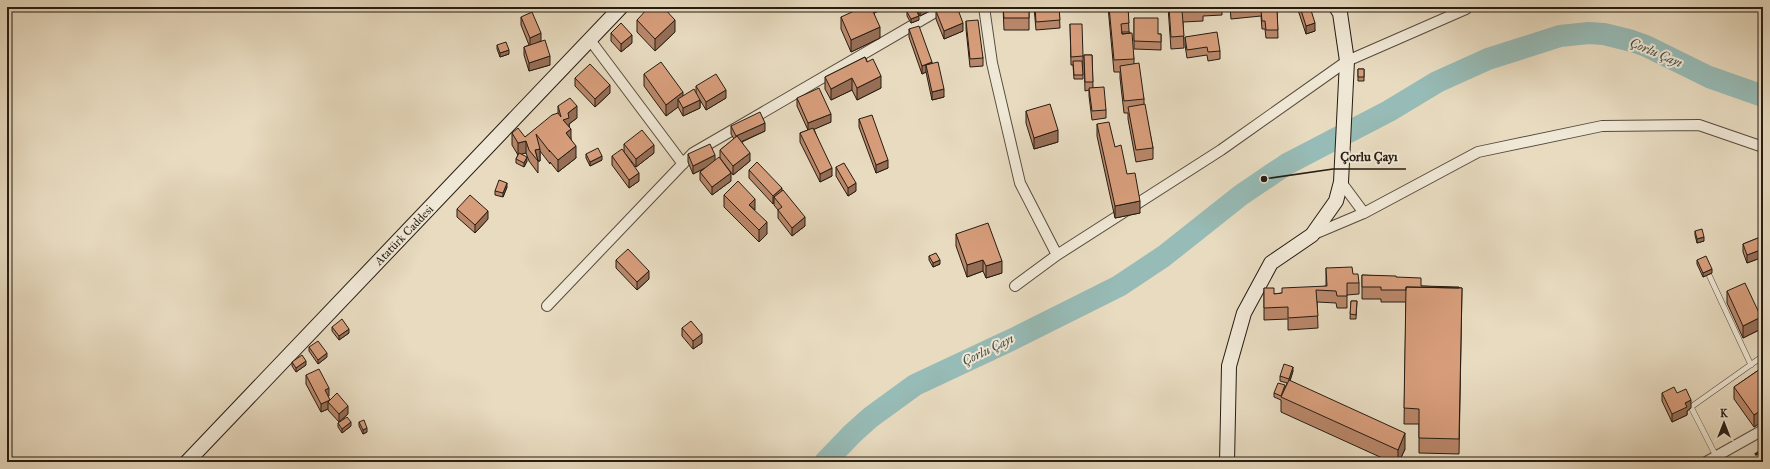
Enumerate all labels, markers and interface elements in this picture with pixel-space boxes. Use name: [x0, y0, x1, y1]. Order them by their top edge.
water label: Çorlu Çayı: [1627, 35, 1685, 71]
callout: Çorlu Çayı: [1333, 144, 1406, 169]
text: Çorlu Çayı: [1340, 149, 1398, 165]
street label: Atatürk Caddesi: [371, 201, 437, 269]
water label: Çorlu Çayı: [960, 331, 1017, 369]
north arrow: [1704, 403, 1744, 443]
text: K: [1720, 407, 1729, 420]

